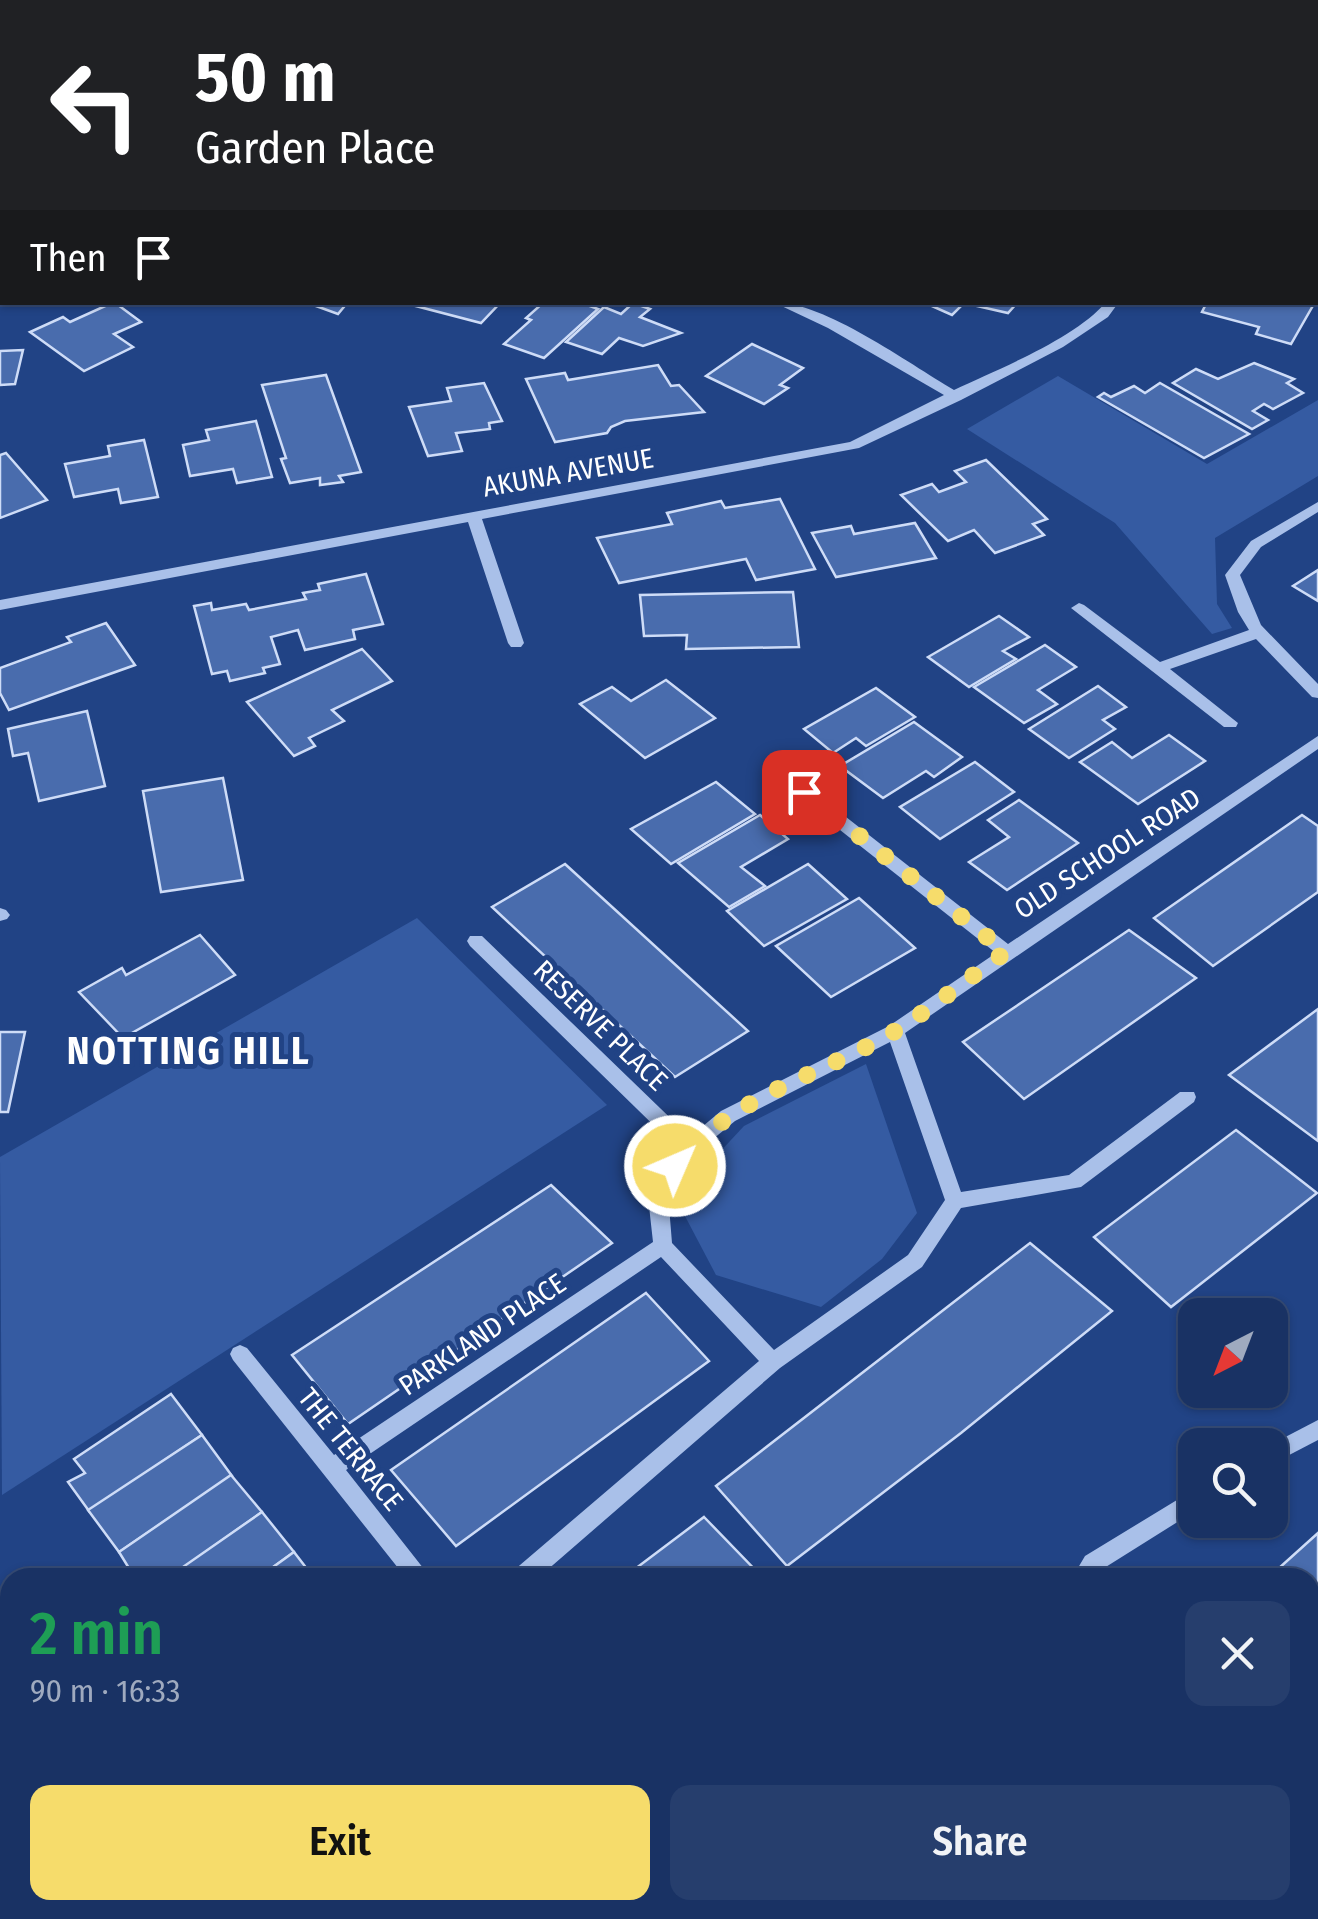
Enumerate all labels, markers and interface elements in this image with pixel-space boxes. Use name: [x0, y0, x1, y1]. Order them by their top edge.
text: 50 m: [195, 36, 336, 120]
icon: left: [30, 40, 160, 170]
text: Garden Place: [195, 121, 435, 175]
icon: arrive: [126, 230, 181, 285]
text: Then: [30, 235, 106, 281]
street label: AKUNA AVENUE: [480, 441, 656, 504]
pin: [762, 750, 847, 835]
icon: arrive: [777, 765, 832, 820]
street label: OLD SCHOOL ROAD: [1008, 781, 1207, 926]
street label: RESERVE PLACE: [527, 953, 674, 1097]
district label: NOTTING HILL: [67, 1028, 311, 1074]
position arrow: [623, 1114, 727, 1218]
street label: PARKLAND PLACE: [393, 1267, 572, 1402]
north arrow: [1178, 1298, 1288, 1408]
map controls: [1178, 1298, 1288, 1538]
street label: THE TERRACE: [291, 1381, 410, 1517]
button: search: [1178, 1428, 1288, 1538]
text: 2 min: [30, 1598, 163, 1670]
button: close: [1185, 1601, 1290, 1706]
text: 90 m · 16:33: [30, 1672, 180, 1710]
button: Exit: [30, 1785, 650, 1900]
button: Share: [670, 1785, 1290, 1900]

